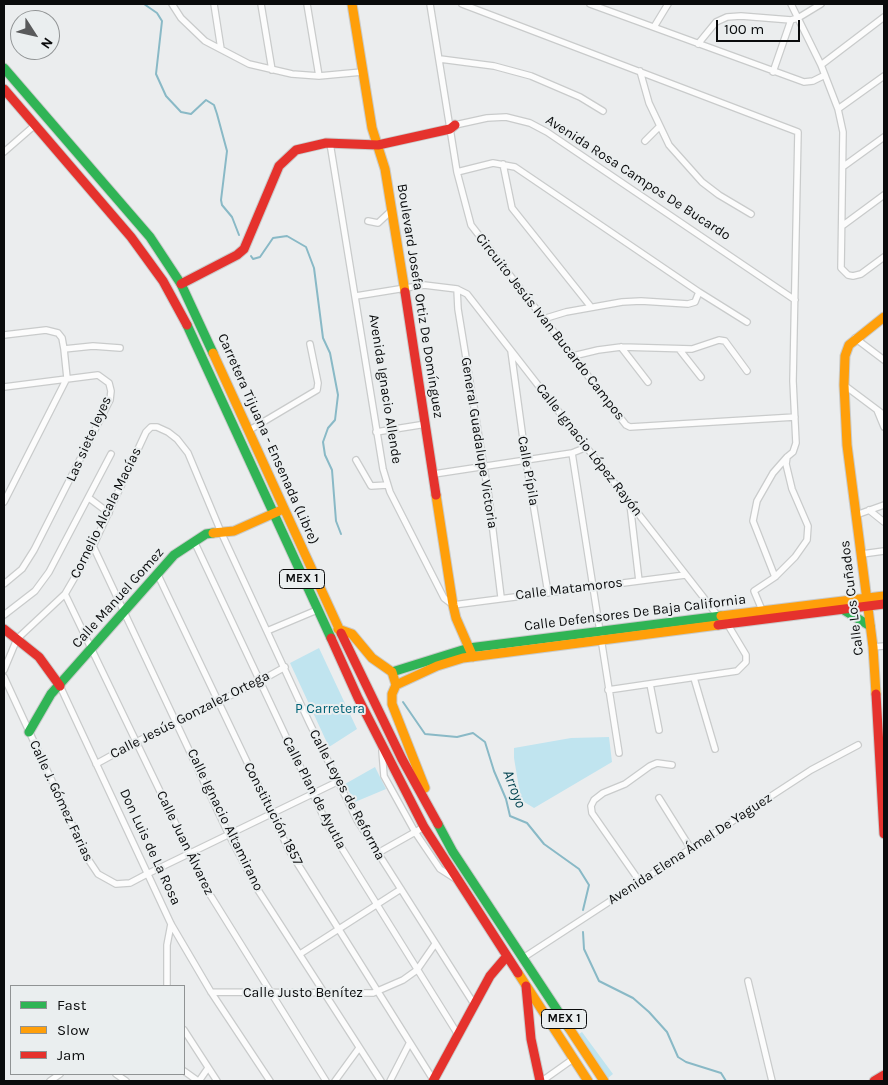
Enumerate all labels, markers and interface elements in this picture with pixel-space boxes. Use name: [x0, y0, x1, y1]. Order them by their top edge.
north arrow: [10, 10, 60, 60]
scale bar: [718, 10, 802, 42]
text: 100 m: [724, 20, 764, 38]
text: N: [37, 34, 57, 52]
street label: Avenida Rosa Campos De Bucardo: [542, 112, 734, 244]
street label: Boulevard Josefa Ortiz De Domínguez: [393, 183, 447, 419]
street label: Circuito Jesús Ivan Bucardo Campos: [472, 230, 628, 424]
street label: Avenida Ignacio Allende: [365, 313, 405, 465]
street label: Carretera Tijuana - Ensenada (Libre): [214, 331, 322, 547]
street label: General Guadalupe Victoria: [457, 356, 501, 530]
street label: Calle Ignacio López Rayón: [532, 380, 646, 520]
street label: Las siete leyes: [63, 394, 115, 484]
street label: Calle Pípila: [514, 435, 542, 507]
street label: Cornelio Alcala Macías: [67, 445, 145, 581]
street label: Calle Los Cuñados: [837, 539, 867, 657]
street label: Calle Manuel Gomez: [69, 544, 167, 652]
road number: MEX 1: [280, 570, 324, 588]
street label: Calle Matamoros: [514, 574, 624, 604]
street label: Calle Defensores De Baja California: [523, 591, 747, 635]
street label: Calle Jesús Gonzalez Ortega: [107, 667, 273, 763]
park label: P Carretera: [295, 701, 365, 717]
street label: Calle Leyes de Reforma: [305, 727, 389, 863]
street label: Calle Plan de Ayutla: [278, 734, 350, 852]
street label: Calle J. Gómez Farias: [25, 738, 97, 864]
street label: Calle Ignacio Altamirano: [183, 746, 267, 894]
street label: Constitución 1857: [240, 760, 306, 868]
water label: Arroyo: [499, 767, 529, 811]
street label: Don Luis de La Rosa: [116, 786, 184, 908]
street label: Calle Juan Álvarez: [152, 788, 218, 898]
street label: Avenida Elena Ámel De Yaguez: [605, 790, 775, 908]
legend: [10, 985, 185, 1075]
street label: Calle Justo Benítez: [243, 985, 363, 1001]
text: Fast: [57, 996, 86, 1014]
road number: MEX 1: [542, 1010, 586, 1028]
text: Slow: [57, 1021, 89, 1039]
text: Jam: [57, 1046, 85, 1064]

